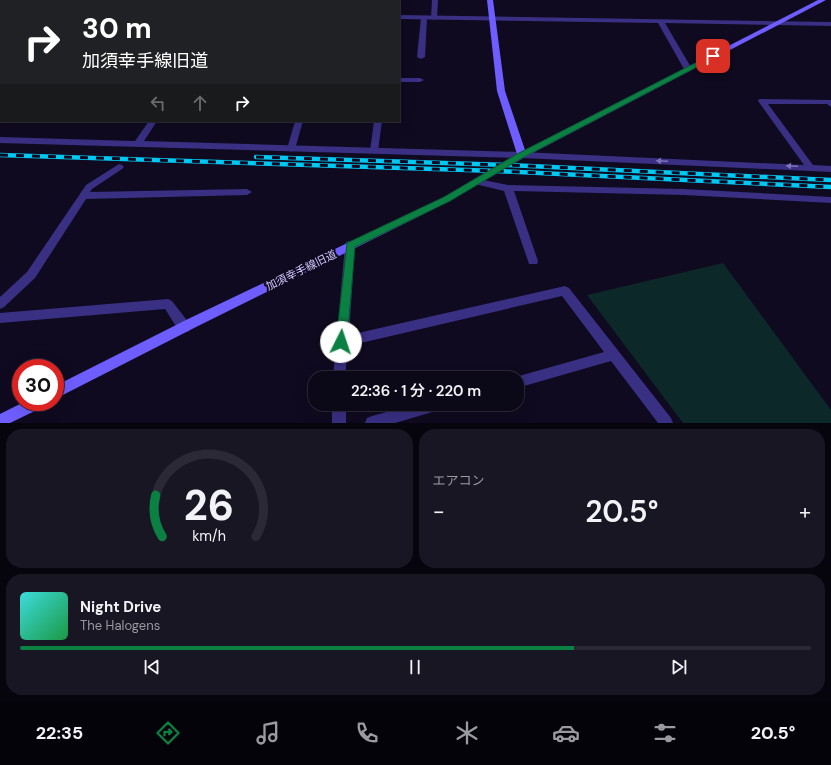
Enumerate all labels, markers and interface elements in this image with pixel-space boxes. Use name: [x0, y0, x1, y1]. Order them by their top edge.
text: 30 m: [82, 10, 152, 47]
icon: right: [16, 16, 68, 68]
pin: [696, 39, 730, 73]
icon: arrive: [702, 45, 724, 67]
text: 加須幸手線旧道: [82, 49, 208, 73]
icon: left: [147, 92, 169, 114]
icon: ahead: [189, 92, 211, 114]
icon: right: [231, 92, 253, 114]
one-way arrow: [655, 158, 668, 164]
one-way arrow: [786, 163, 798, 170]
street label: 加須幸手線旧道: [263, 247, 339, 293]
position arrow: [320, 321, 362, 363]
speed limit sign: 30: [12, 359, 64, 411]
text: 22:36 · 1 分 · 220 m: [351, 381, 481, 401]
text: エアコン: [433, 472, 485, 489]
text: 26: [184, 478, 234, 532]
text: 20.5°: [585, 492, 658, 531]
text: −: [433, 497, 445, 526]
text: +: [799, 497, 811, 526]
text: km/h: [192, 526, 226, 544]
text: Night Drive: [80, 597, 161, 617]
text: The Halogens: [80, 617, 160, 634]
icon: previous: [141, 656, 163, 678]
icon: pause: [404, 656, 426, 678]
icon: next: [668, 656, 690, 678]
icon: directions: [154, 719, 182, 747]
icon: music: [254, 719, 282, 747]
icon: phone: [353, 719, 381, 747]
icon: climate: [453, 719, 481, 747]
icon: car: [552, 719, 580, 747]
icon: filters: [651, 719, 679, 747]
text: 22:35: [36, 721, 83, 745]
text: 20.5°: [751, 721, 795, 745]

